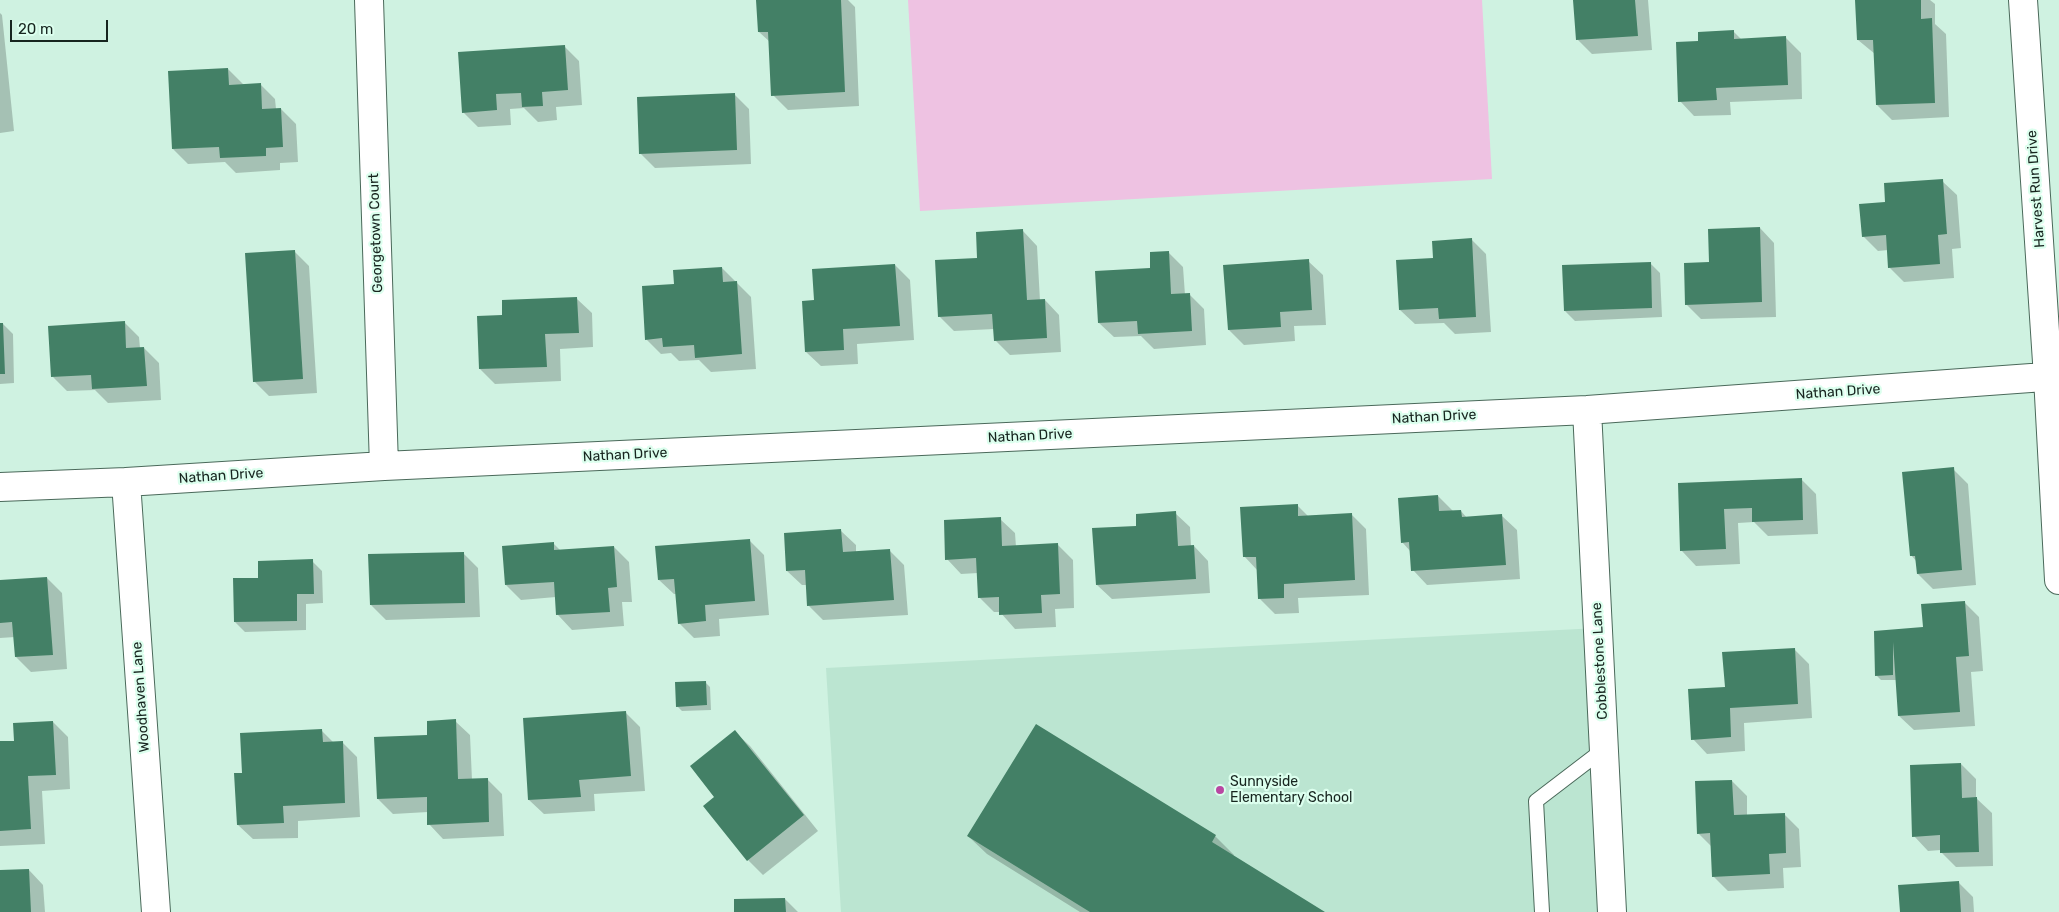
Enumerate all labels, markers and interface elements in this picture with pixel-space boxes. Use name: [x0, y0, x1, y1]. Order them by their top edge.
scale bar: [12, 10, 110, 42]
text: 20 m: [18, 20, 53, 38]
street label: Harvest Run Drive: [2024, 130, 2048, 248]
street label: Georgetown Court: [366, 173, 386, 293]
street label: Nathan Drive: [1795, 381, 1881, 403]
street label: Nathan Drive: [1391, 406, 1477, 428]
street label: Nathan Drive: [987, 425, 1073, 447]
street label: Nathan Drive: [582, 444, 668, 466]
street label: Nathan Drive: [178, 465, 264, 487]
street label: Cobblestone Lane: [1589, 602, 1611, 720]
street label: Woodhaven Lane: [129, 641, 153, 753]
place label: Sunnyside Elementary School: [1230, 774, 1353, 806]
marker: Sunnyside Elementary School: [1214, 784, 1226, 796]

